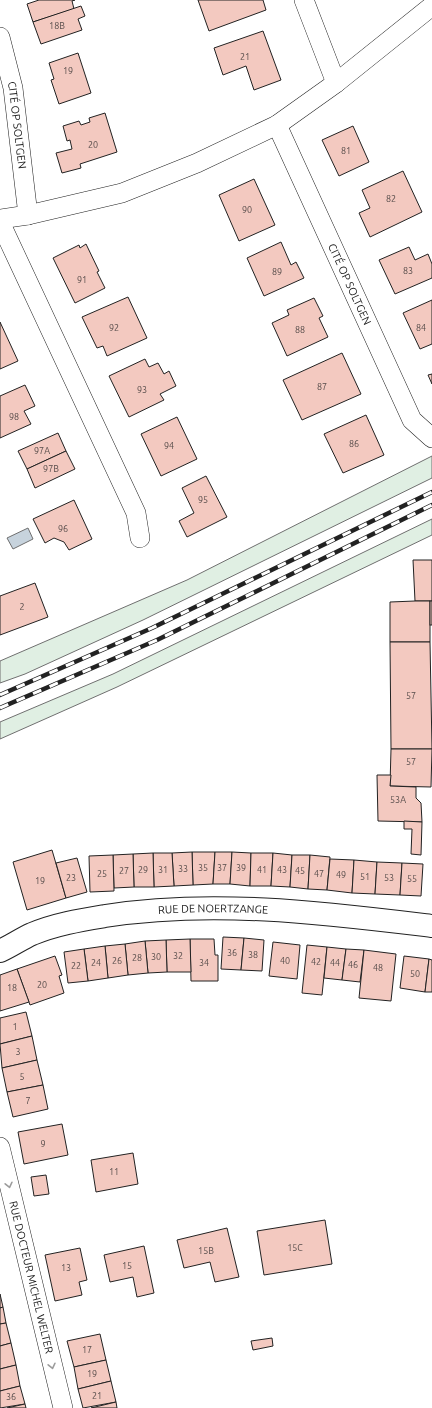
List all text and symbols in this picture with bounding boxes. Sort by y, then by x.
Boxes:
house number: 18B [49,21,65,31]
house number: 21 [240,52,250,62]
house number: 19 [63,66,73,76]
street label: CITÉ OP SOLTGEN [6,80,29,170]
house number: 20 [88,140,98,150]
house number: 81 [341,146,351,156]
house number: 82 [386,194,396,204]
house number: 90 [242,205,252,215]
street label: CITÉ OP SOLTGEN [326,242,374,327]
house number: 83 [403,266,413,276]
house number: 89 [272,267,282,277]
house number: 91 [77,275,87,285]
house number: 92 [109,323,119,333]
house number: 84 [416,323,426,333]
house number: 88 [295,325,305,335]
house number: 87 [317,382,327,392]
house number: 93 [137,385,147,395]
house number: 98 [9,412,19,422]
house number: 86 [349,439,359,449]
house number: 94 [164,441,174,451]
house number: 97A [34,446,50,456]
house number: 97B [43,464,59,474]
house number: 95 [198,495,208,505]
house number: 96 [58,524,68,534]
house number: 2 [19,602,25,612]
house number: 57 [406,691,416,701]
house number: 57 [406,757,416,767]
house number: 53A [390,795,406,805]
house number: 35 [198,863,208,873]
house number: 37 [217,863,227,873]
house number: 39 [236,863,246,873]
house number: 33 [178,864,188,874]
house number: 29 [138,865,148,875]
house number: 31 [158,865,168,875]
house number: 41 [257,865,267,875]
house number: 43 [277,865,287,875]
house number: 27 [119,866,129,876]
house number: 45 [295,866,305,876]
house number: 25 [97,869,107,879]
house number: 47 [314,869,324,879]
house number: 49 [336,870,346,880]
house number: 51 [360,872,370,882]
house number: 23 [66,873,76,883]
house number: 53 [384,873,394,883]
house number: 55 [407,874,417,884]
house number: 19 [35,876,45,886]
street label: RUE DE NOERTZANGE [158,902,268,916]
house number: 36 [227,948,237,958]
house number: 38 [248,950,258,960]
house number: 32 [173,951,183,961]
house number: 30 [151,952,161,962]
house number: 28 [132,953,142,963]
house number: 26 [112,956,122,966]
house number: 40 [280,956,290,966]
house number: 42 [311,957,321,967]
house number: 24 [91,958,101,968]
house number: 34 [199,958,209,968]
house number: 44 [330,958,340,968]
house number: 46 [348,960,358,970]
house number: 22 [71,961,81,971]
house number: 48 [373,963,383,973]
house number: 50 [410,969,420,979]
house number: 20 [37,980,47,990]
house number: 18 [7,983,17,993]
house number: 1 [12,1022,18,1032]
house number: 3 [15,1047,21,1057]
house number: 5 [19,1072,25,1082]
house number: 7 [25,1096,31,1106]
house number: 9 [40,1139,46,1149]
house number: 11 [109,1167,119,1177]
one-way arrow [4,1181,13,1188]
street label: RUE DOCTEUR MICHEL WELTER [7,1200,56,1355]
house number: 15C [287,1243,303,1253]
house number: 15B [198,1246,214,1256]
house number: 15 [122,1261,132,1271]
house number: 13 [61,1263,71,1273]
house number: 17 [82,1345,92,1355]
one-way arrow [48,1362,56,1369]
house number: 19 [87,1369,97,1379]
house number: 21 [92,1391,102,1401]
house number: 36 [6,1392,16,1402]

